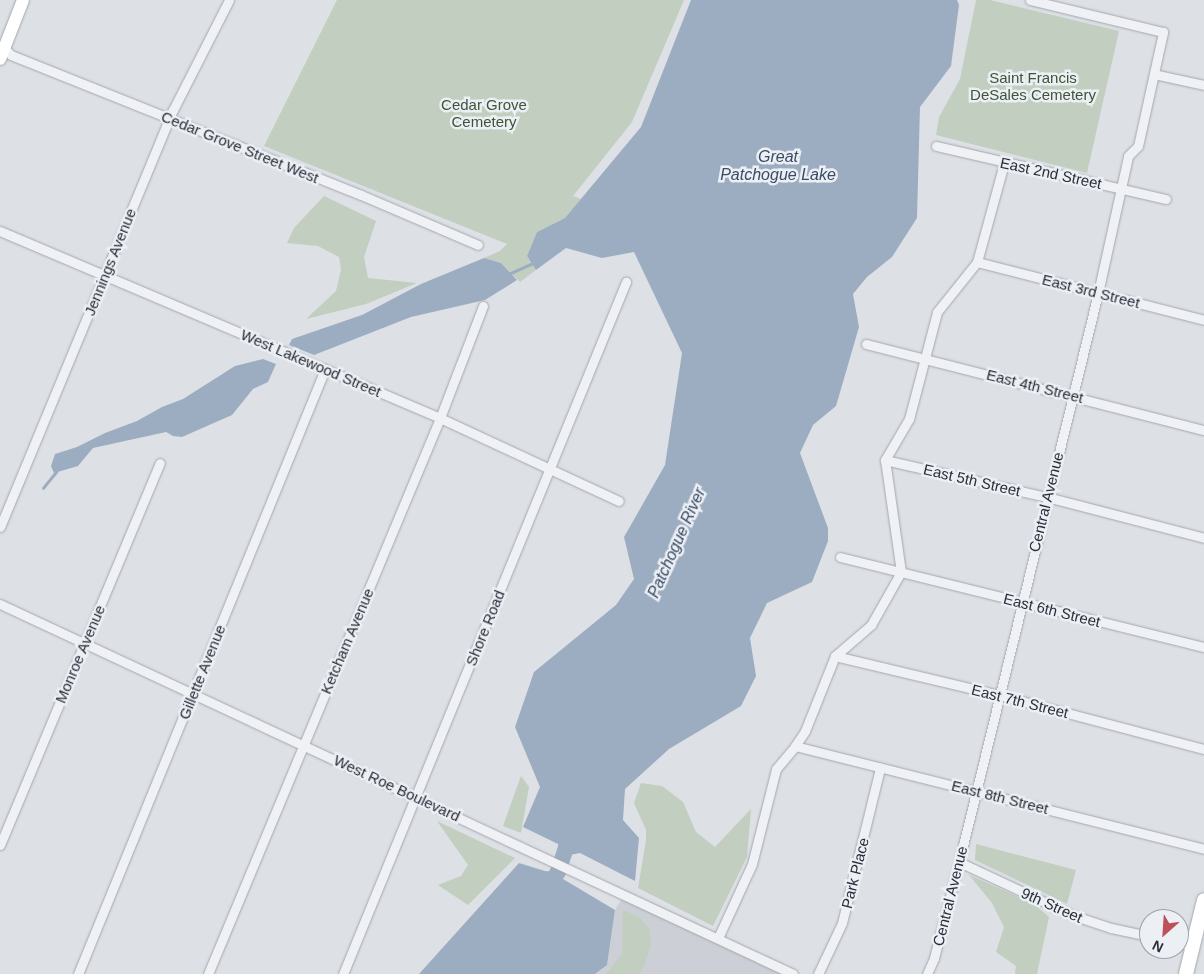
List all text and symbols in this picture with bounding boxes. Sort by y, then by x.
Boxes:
park label: Saint Francis DeSales Cemetery [970,68,1096,103]
park label: Cedar Grove Cemetery [441,95,527,130]
street label: Cedar Grove Street West [159,107,321,187]
water label: Great Patchogue Lake [720,147,836,185]
street label: East 2nd Street [999,153,1103,193]
street label: Jennings Avenue [80,205,140,319]
street label: East 3rd Street [1040,270,1142,312]
street label: West Lakewood Street [238,325,384,401]
street label: East 4th Street [985,365,1085,407]
street label: Central Avenue [1025,450,1067,554]
street label: East 5th Street [922,460,1022,500]
water label: Patchogue River [644,485,710,601]
street label: Ketcham Avenue [316,585,378,697]
street label: Shore Road [462,588,508,668]
street label: East 6th Street [1002,589,1102,631]
street label: Monroe Avenue [51,602,109,706]
street label: Gillette Avenue [175,622,229,722]
street label: East 7th Street [970,680,1070,722]
street label: West Roe Boulevard [331,751,463,825]
street label: East 8th Street [950,776,1050,818]
street label: Park Place [837,836,873,910]
street label: Central Avenue [929,844,971,948]
street label: 9th Street [1019,884,1085,926]
north arrow [1139,909,1189,959]
text: N [1150,937,1166,956]

